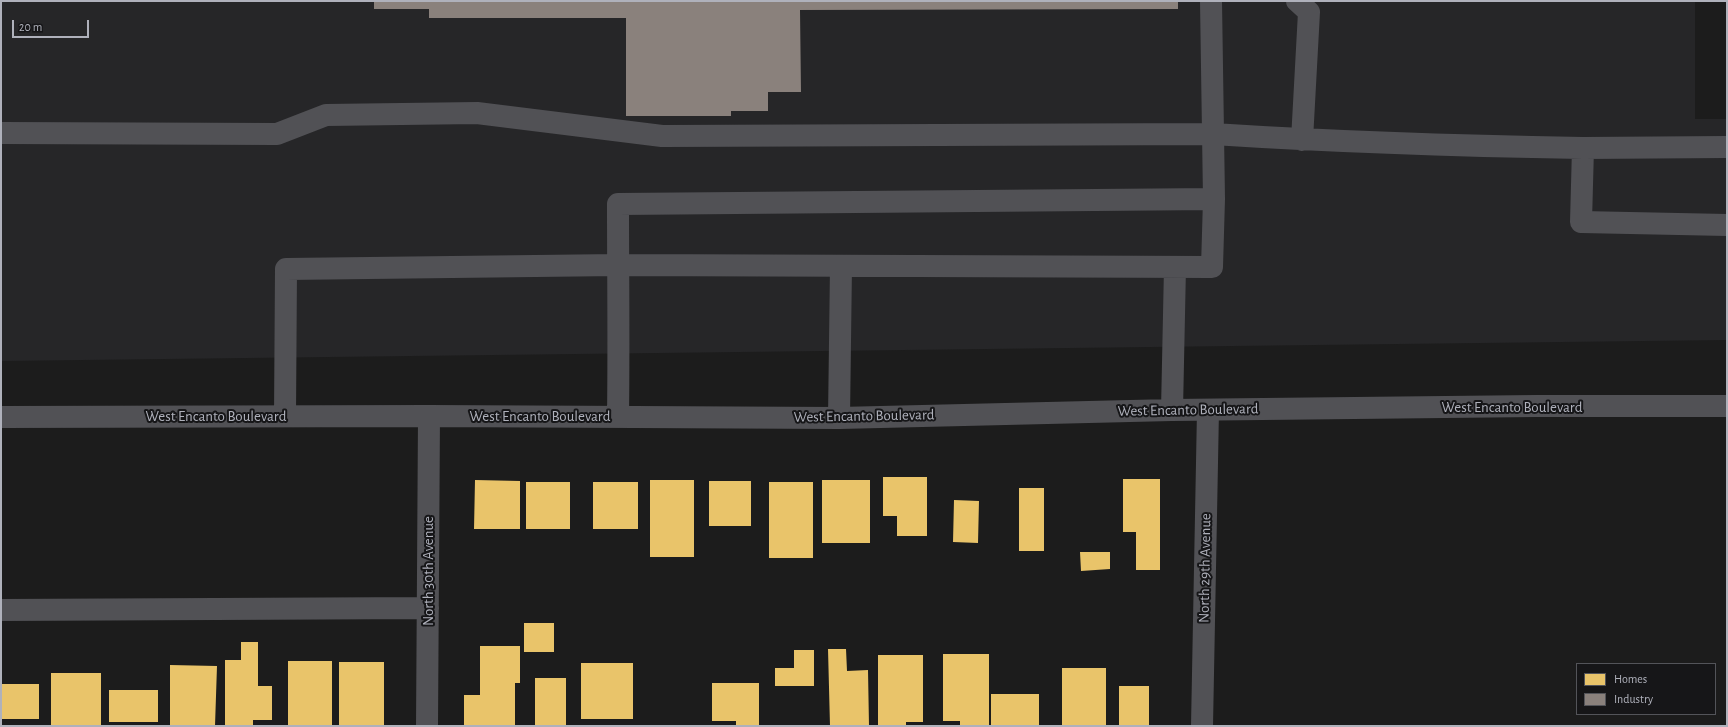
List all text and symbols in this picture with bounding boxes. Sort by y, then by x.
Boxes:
scale bar [14,12,91,38]
text: 20 m [19,21,42,33]
street label: West Encanto Boulevard [1442,398,1582,416]
street label: West Encanto Boulevard [1117,400,1259,420]
street label: West Encanto Boulevard [793,406,935,426]
street label: West Encanto Boulevard [146,407,286,425]
street label: West Encanto Boulevard [470,407,610,425]
street label: North 29th Avenue [1195,513,1215,623]
street label: North 30th Avenue [419,516,437,626]
legend [1576,663,1716,715]
text: Homes [1614,673,1647,685]
text: Industry [1614,693,1653,705]

